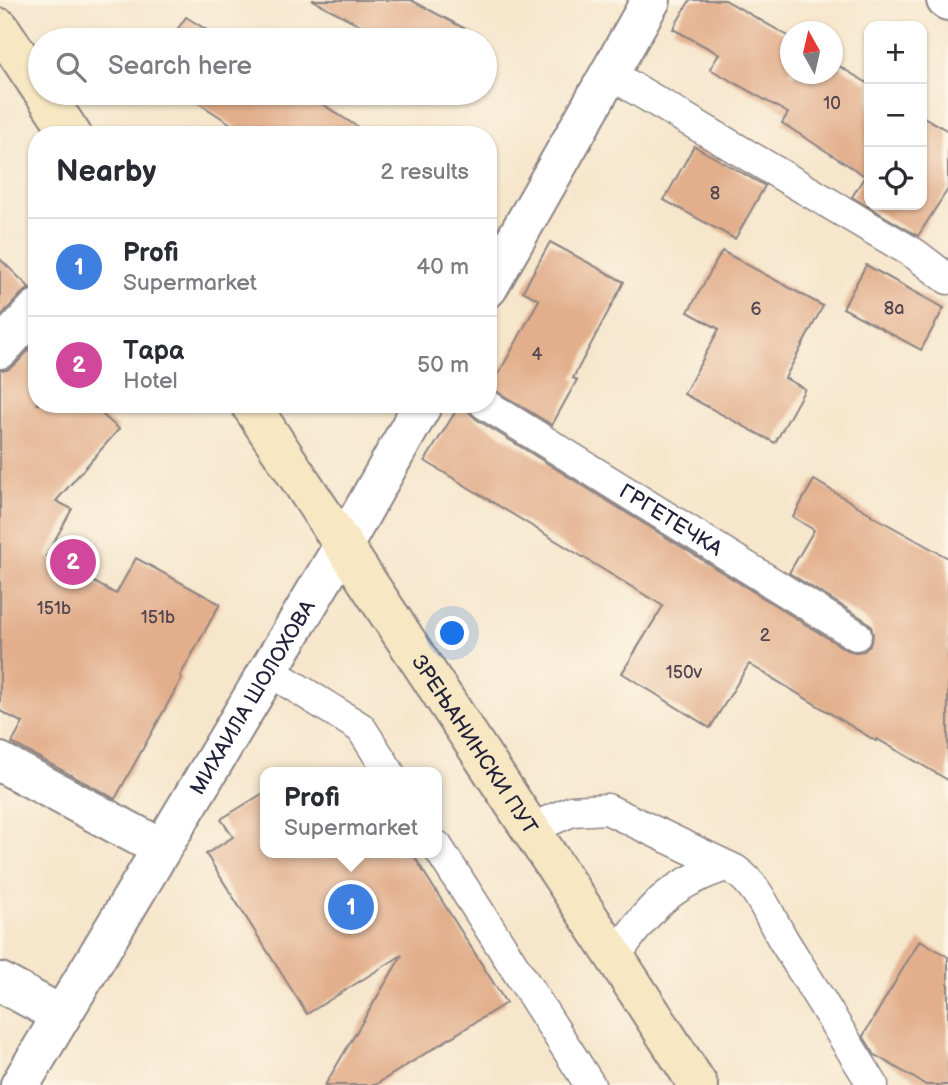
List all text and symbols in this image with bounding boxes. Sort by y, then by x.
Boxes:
north arrow [780,21,843,84]
map controls [864,21,927,210]
button: + [864,21,927,84]
search box [28,28,497,105]
icon: search [52,48,90,86]
text: Search here [108,51,252,82]
button: − [864,84,927,147]
house number: 10 [823,93,841,114]
button: locate [864,147,927,210]
text: Nearby [56,154,156,190]
text: 2 results [380,158,469,186]
house number: 8 [710,183,720,204]
text: Profi [123,238,179,269]
text: 1 [74,253,84,281]
text: 40 m [416,253,469,281]
text: Supermarket [123,269,257,297]
house number: 8a [884,298,904,319]
house number: 6 [751,299,762,320]
text: Тара [123,336,184,367]
house number: 4 [532,344,543,365]
text: 2 [72,351,86,379]
text: 50 m [417,351,469,379]
text: Hotel [123,367,178,395]
street label: ГРГЕТЕЧКА [615,479,727,562]
pin: 2 [50,536,96,588]
street label: МИХАИЛА ШОЛОХОВА [185,596,321,799]
house number: 151b [37,598,71,619]
house number: 151b [141,607,175,628]
your location [435,616,469,650]
house number: 2 [760,625,771,646]
street label: ЗРЕЊАНИНСКИ ПУТ [406,651,543,840]
house number: 150v [666,662,703,683]
popup [260,767,442,858]
text: Profi [284,783,340,814]
text: Supermarket [284,814,418,842]
pin: 1 [328,881,374,933]

